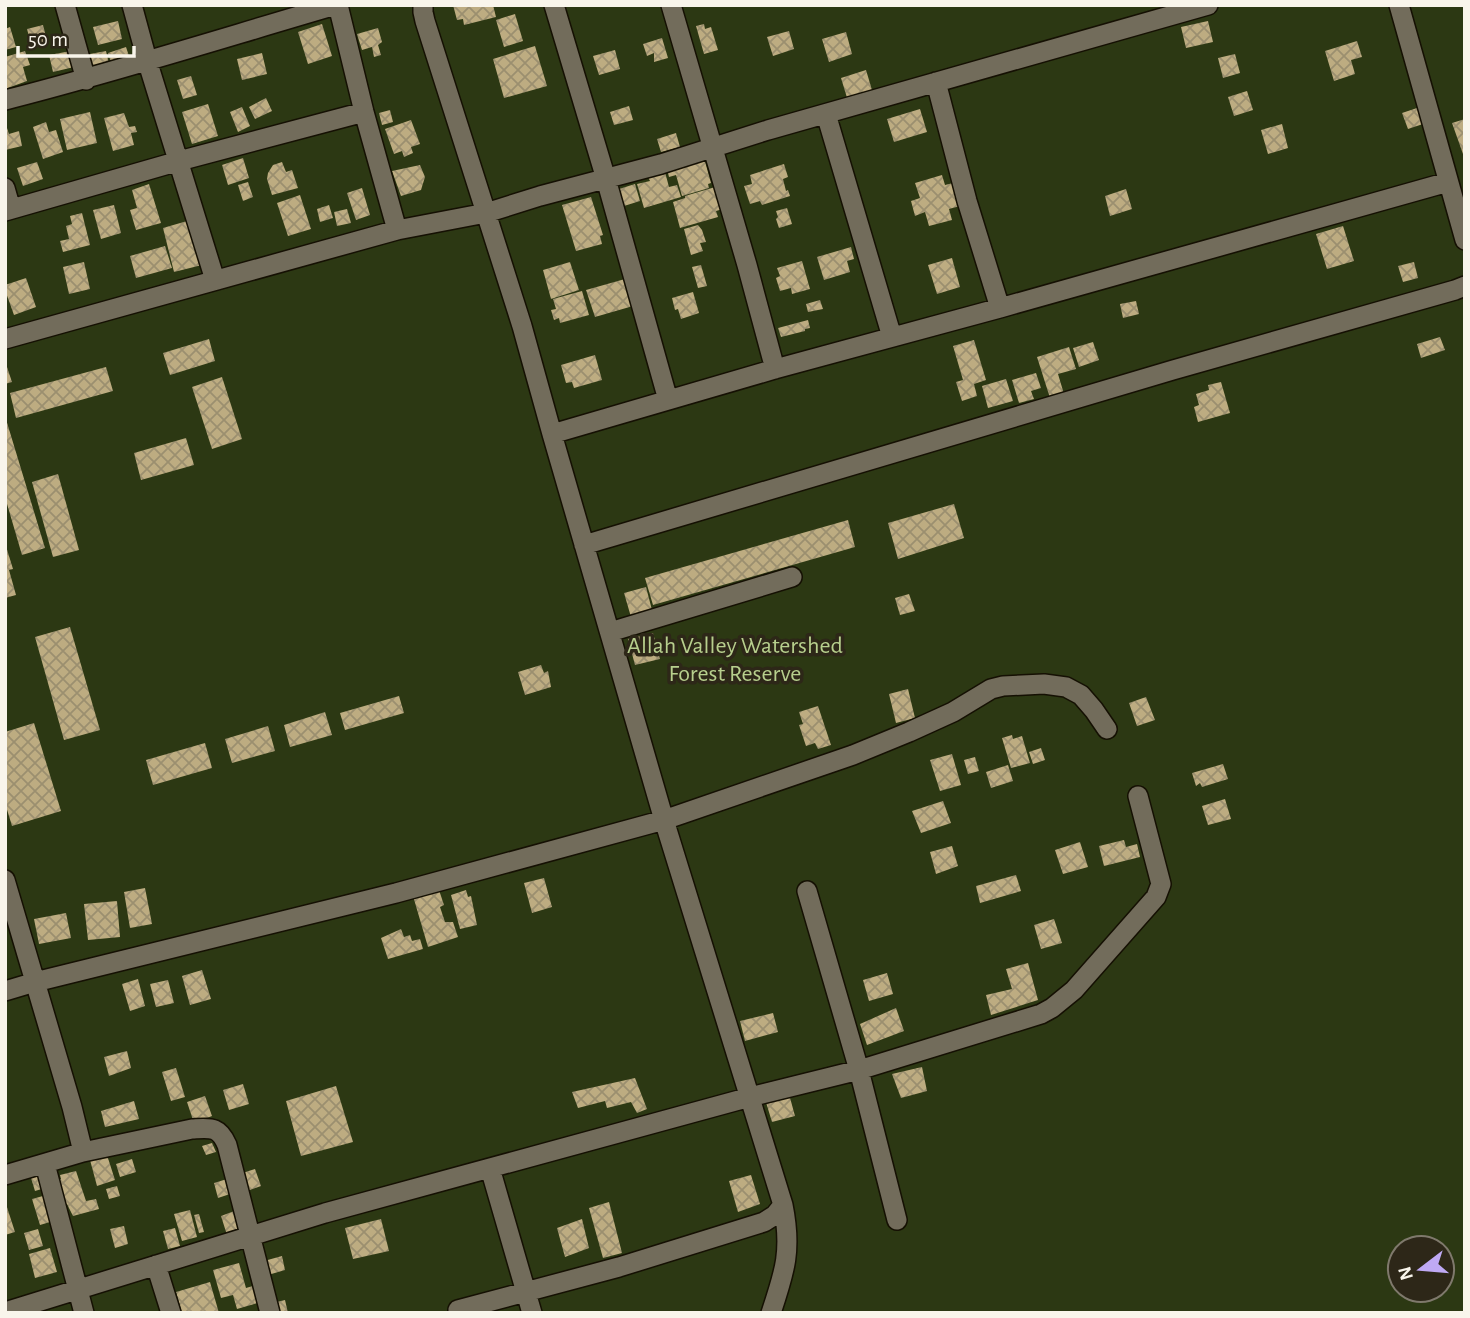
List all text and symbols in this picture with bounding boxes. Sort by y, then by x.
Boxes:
scale bar [18,14,133,58]
text: 50 m [28,29,68,50]
park label: Allah Valley Watershed Forest Reserve [627,634,843,686]
north arrow [1386,1234,1456,1304]
text: N [1395,1264,1417,1282]

